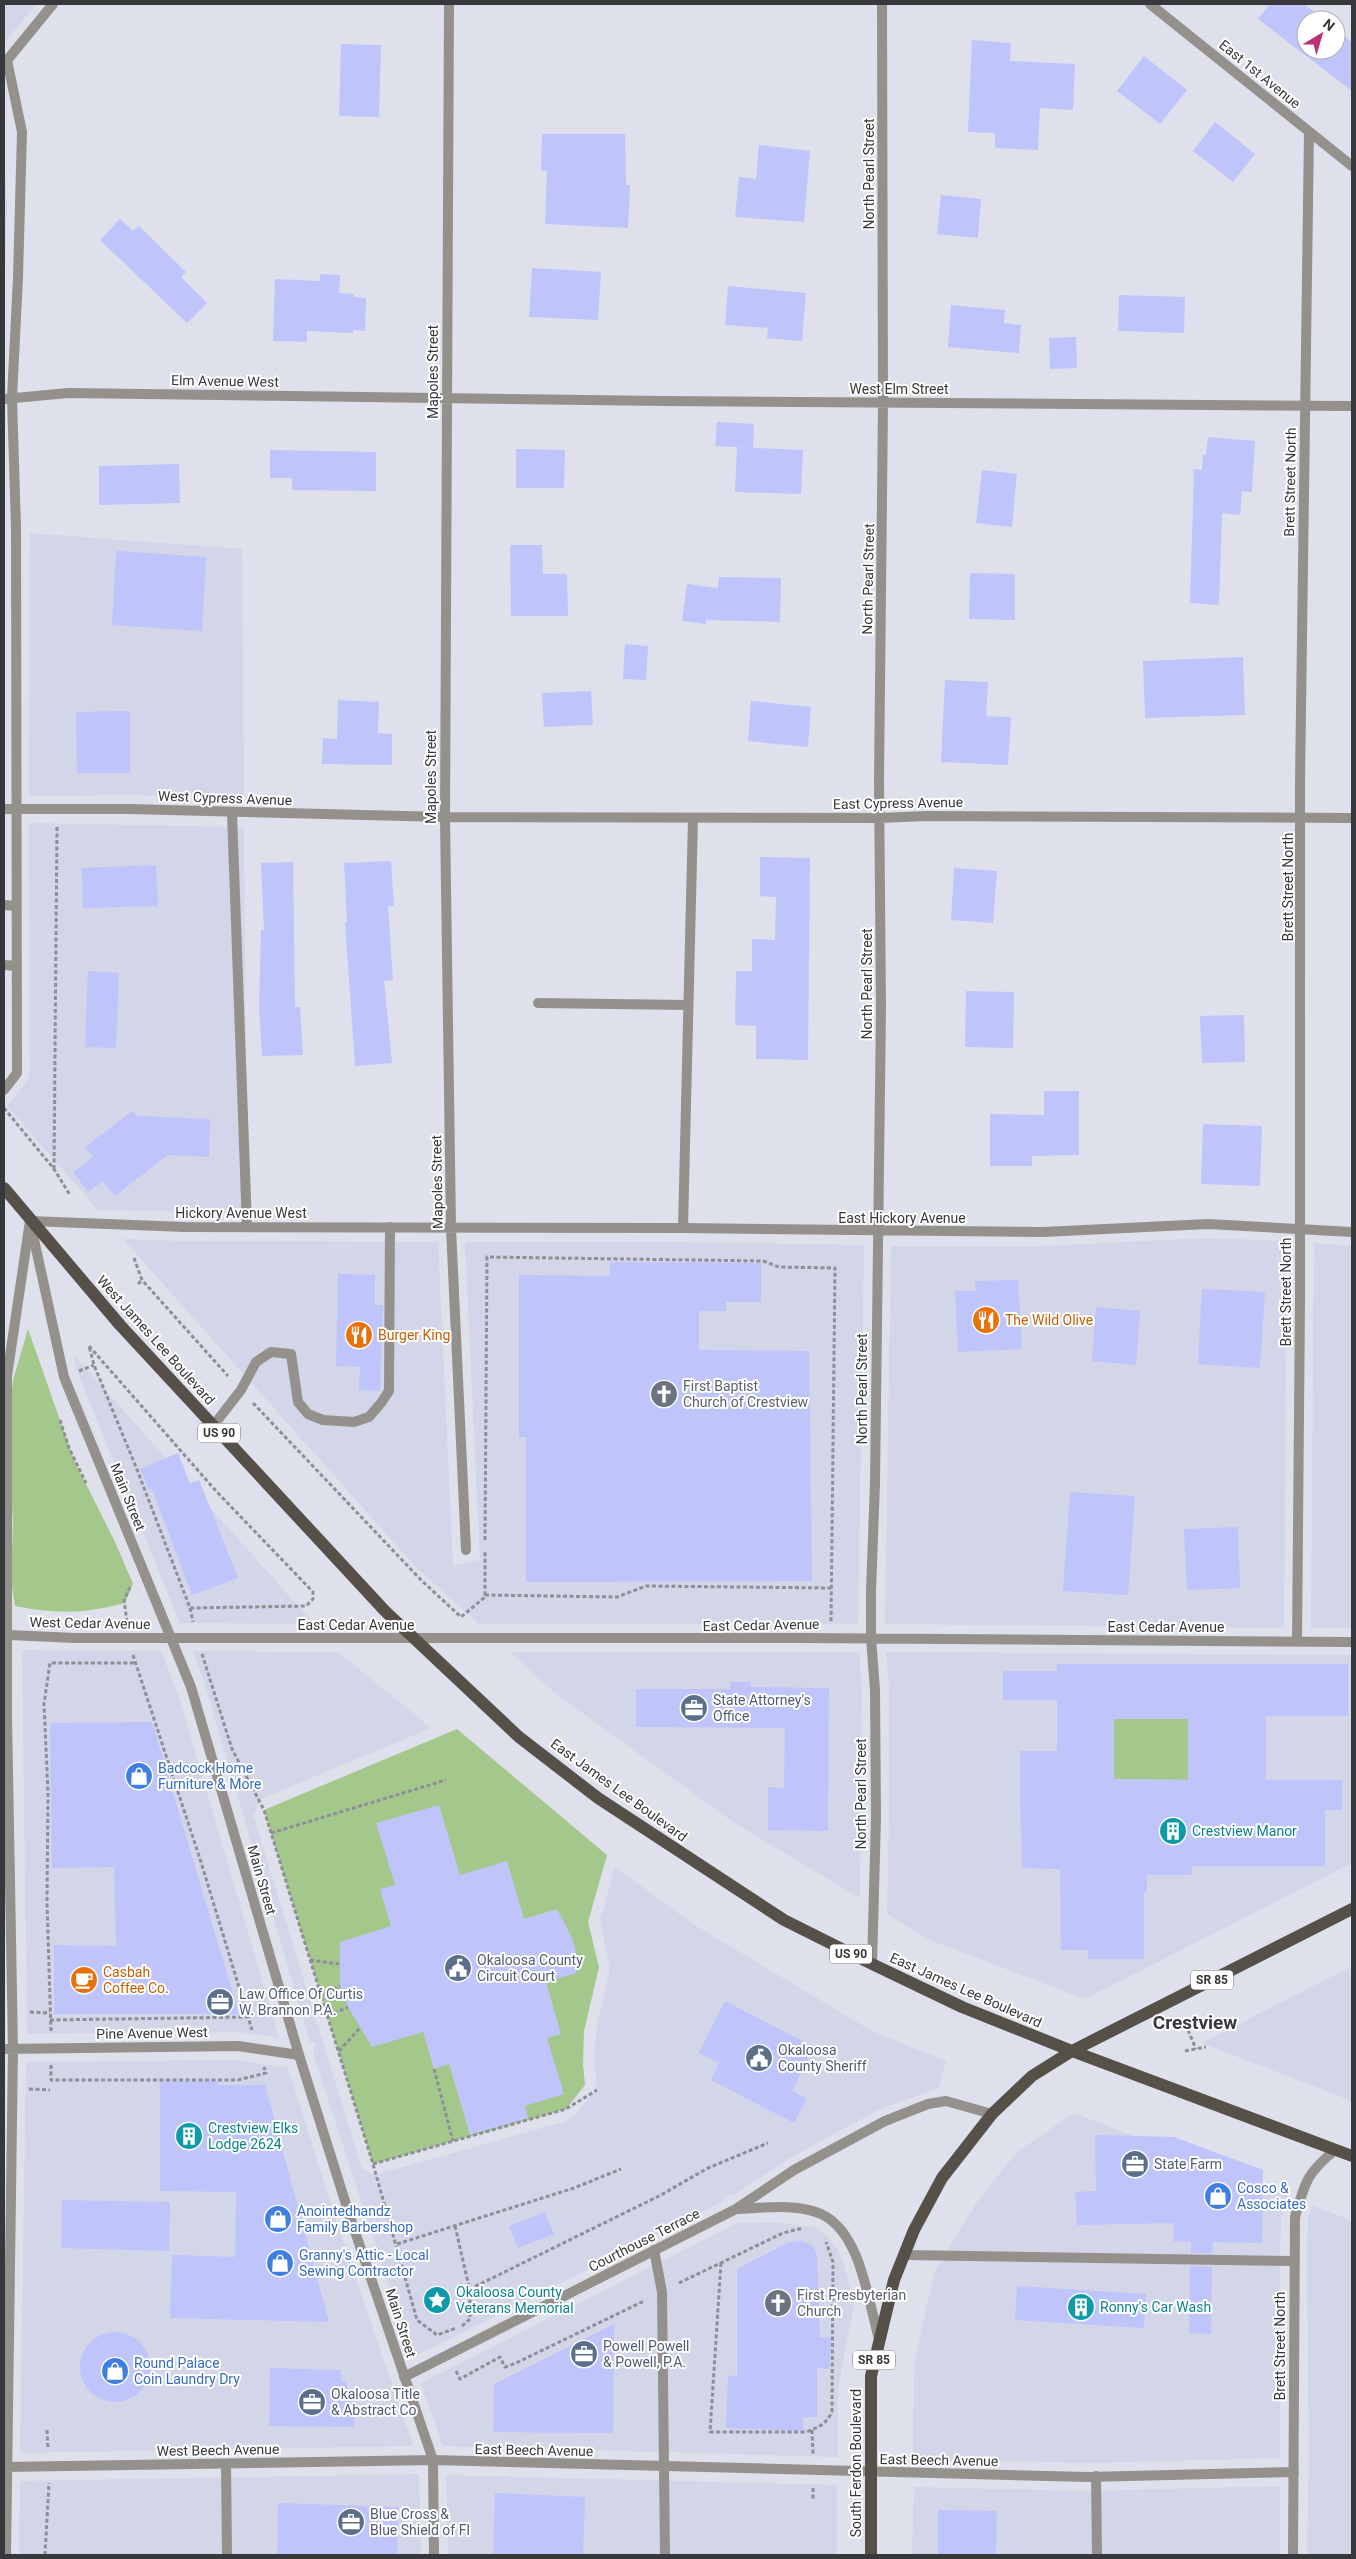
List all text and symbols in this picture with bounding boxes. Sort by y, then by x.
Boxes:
north arrow [1296,10,1346,60]
text: N [1320,15,1338,34]
street label: East 1st Avenue [1216,36,1304,112]
street label: North Pearl Street [861,118,877,230]
street label: Mapoles Street [425,325,441,419]
street label: Elm Avenue West [171,372,279,390]
street label: West Elm Street [850,381,949,397]
street label: Brett Street North [1281,427,1299,537]
street label: North Pearl Street [859,523,877,635]
street label: Mapoles Street [423,730,439,824]
street label: West Cypress Avenue [158,788,292,808]
street label: East Cypress Avenue [833,794,963,812]
street label: Brett Street North [1280,832,1296,942]
street label: North Pearl Street [859,928,875,1040]
street label: Mapoles Street [428,1134,446,1229]
street label: Hickory Avenue West [175,1205,307,1221]
street label: East Hickory Avenue [838,1210,966,1226]
street label: Brett Street North [1278,1237,1294,1347]
street label: West James Lee Boulevard [94,1272,218,1408]
restaurant icon: The Wild Olive [971,1305,1001,1335]
place label: The Wild Olive [1005,1312,1093,1328]
restaurant icon: Burger King [344,1320,374,1350]
place label: Burger King [378,1327,450,1343]
street label: North Pearl Street [854,1333,870,1445]
place label: First Baptist Church of Crestview [683,1378,809,1410]
church icon: First Baptist Church of Crestview [649,1379,679,1409]
road number: US 90 [198,1424,240,1442]
street label: Main Street [107,1461,149,1533]
street label: West Cedar Avenue [29,1614,151,1632]
street label: East Cedar Avenue [702,1616,820,1634]
street label: East Cedar Avenue [298,1617,414,1633]
street label: East Cedar Avenue [1108,1619,1224,1635]
place label: State Attorney's Office [713,1692,811,1724]
office icon: State Attorney's Office [679,1693,709,1723]
street label: East James Lee Boulevard [548,1735,690,1845]
street label: North Pearl Street [853,1738,869,1850]
place label: Badcock Home Furniture & More [158,1760,261,1792]
shop icon: Badcock Home Furniture & More [124,1761,154,1791]
building icon: Crestview Manor [1158,1816,1188,1846]
place label: Crestview Manor [1192,1823,1297,1839]
street label: Main Street [244,1843,280,1917]
road number: US 90 [830,1945,872,1964]
street label: East James Lee Boulevard [888,1949,1044,2031]
place label: Okaloosa County Circuit Court [477,1952,583,1984]
public building icon: Okaloosa County Circuit Court [443,1953,473,1983]
place label: Casbah Coffee Co. [103,1964,169,1996]
cafe icon: Casbah Coffee Co. [69,1965,99,1995]
road number: SR 85 [1191,1970,1233,1990]
place label: Law Office Of Curtis W. Brannon P.A. [239,1986,363,2018]
office icon: Law Office Of Curtis W. Brannon P.A. [205,1987,235,2017]
district label: Crestview [1153,2011,1237,2034]
street label: Pine Avenue West [96,2024,208,2042]
place label: Okaloosa County Sheriff [778,2042,867,2074]
public building icon: Okaloosa County Sheriff [744,2043,774,2073]
place label: Crestview Elks Lodge 2624 [208,2120,298,2152]
building icon: Crestview Elks Lodge 2624 [174,2121,204,2151]
office icon: State Farm [1120,2149,1150,2179]
place label: State Farm [1154,2156,1222,2172]
place label: Cosco & Associates [1237,2180,1306,2212]
shop icon: Cosco & Associates [1203,2181,1233,2211]
place label: Anointedhandz Family Barbershop [297,2203,413,2235]
shop icon: Anointedhandz Family Barbershop [263,2204,293,2234]
street label: Courthouse Terrace [586,2205,702,2275]
place label: Granny's Attic - Local Sewing Contractor [299,2247,429,2279]
shop icon: Granny's Attic - Local Sewing Contractor [265,2248,295,2278]
place label: Okaloosa County Veterans Memorial [456,2284,574,2316]
place icon: Okaloosa County Veterans Memorial [422,2285,452,2315]
street label: Main Street [382,2287,420,2360]
place label: First Presbyterian Church [797,2287,906,2319]
church icon: First Presbyterian Church [763,2288,793,2318]
street label: Brett Street North [1272,2291,1288,2401]
building icon: Ronny's Car Wash [1066,2292,1096,2322]
place label: Ronny's Car Wash [1100,2299,1211,2315]
place label: Powell Powell & Powell, P.A. [603,2338,689,2370]
office icon: Powell Powell & Powell, P.A. [569,2339,599,2369]
road number: SR 85 [853,2350,895,2370]
place label: Round Palace Coin Laundry Dry [134,2355,240,2387]
shop icon: Round Palace Coin Laundry Dry [100,2356,130,2386]
place label: Okaloosa Title & Abstract Co [331,2386,420,2418]
office icon: Okaloosa Title & Abstract Co [297,2387,327,2417]
street label: South Ferdon Boulevard [848,2389,864,2537]
street label: West Beech Avenue [156,2441,280,2459]
street label: East Beech Avenue [475,2441,593,2459]
street label: East Beech Avenue [880,2451,998,2469]
place label: Blue Cross & Blue Shield of Fl [370,2506,470,2538]
office icon: Blue Cross & Blue Shield of Fl [336,2507,366,2537]

